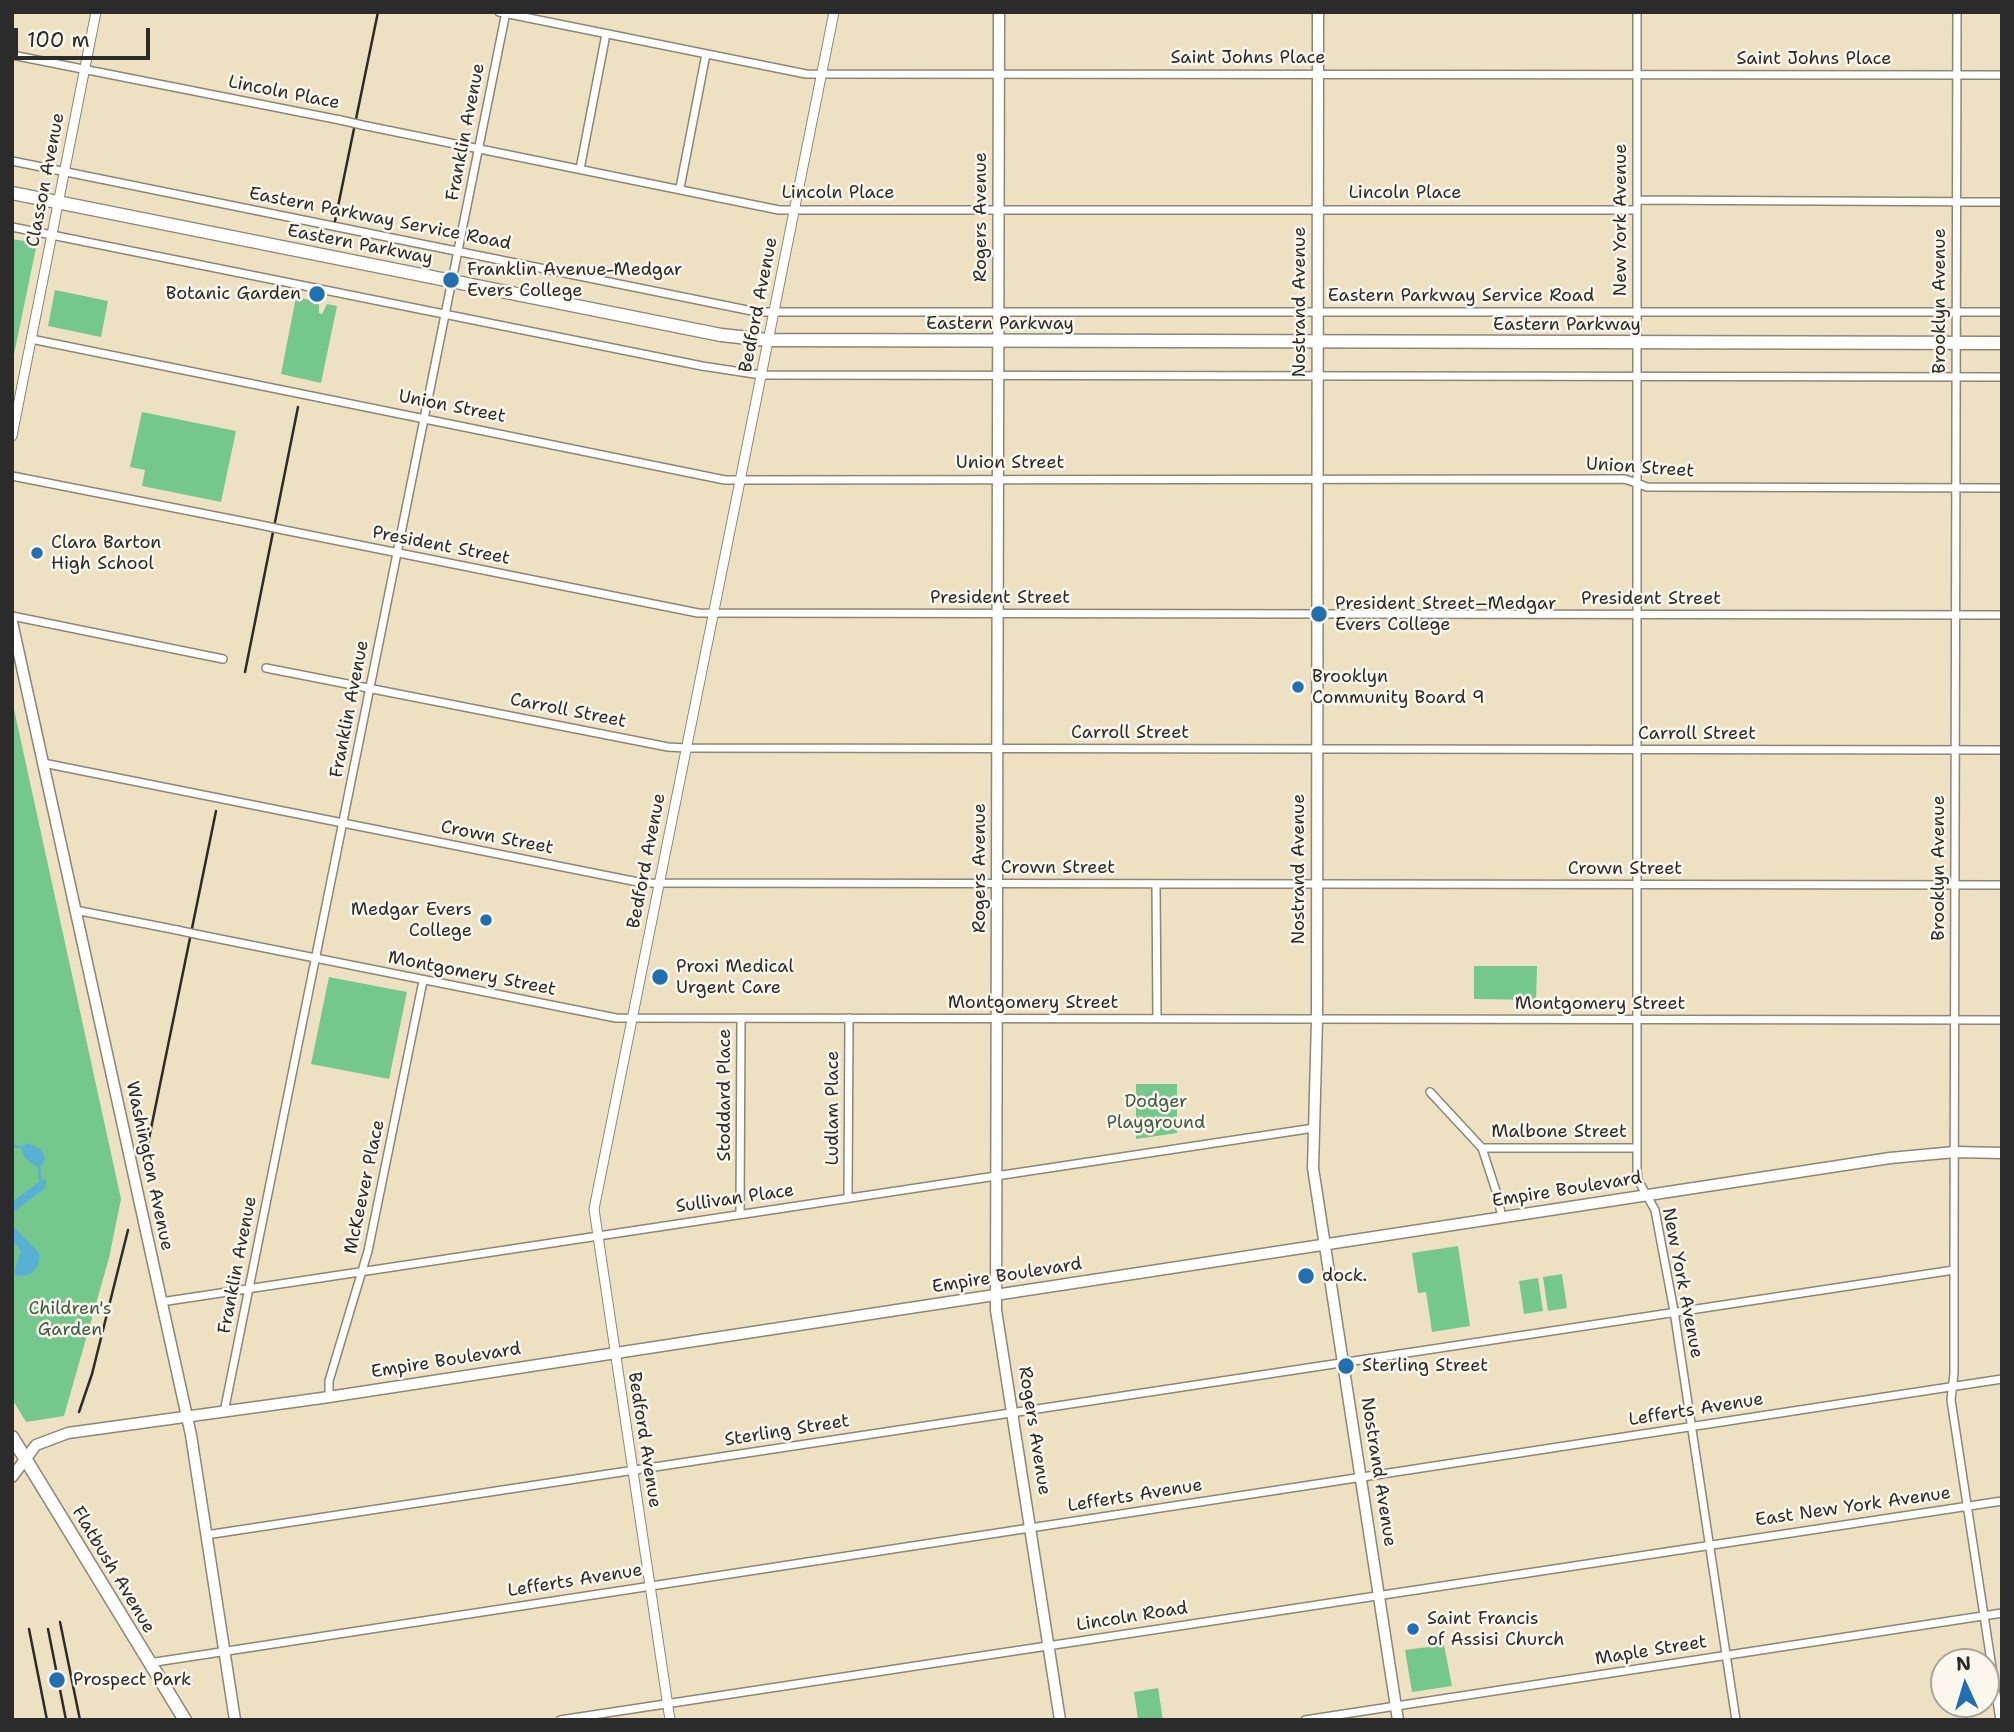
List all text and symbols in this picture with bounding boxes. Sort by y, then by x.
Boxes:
scale bar [18,14,154,58]
text: 100 m [27,26,90,54]
street label: Saint Johns Place [1171,47,1325,69]
street label: Saint Johns Place [1737,48,1891,70]
street label: Franklin Avenue [442,61,490,203]
street label: Lincoln Place [226,72,342,114]
street label: Classon Avenue [22,111,70,249]
street label: New York Avenue [1610,144,1632,296]
street label: Rogers Avenue [970,152,992,282]
street label: Lincoln Place [781,182,895,204]
street label: Lincoln Place [1348,182,1462,204]
street label: Eastern Parkway Service Road [247,183,513,255]
street label: Eastern Parkway [285,220,435,270]
street label: Nostrand Avenue [1289,227,1311,377]
street label: Brooklyn Avenue [1929,228,1951,374]
street label: Bedford Avenue [735,236,783,374]
place label: Franklin Avenue-Medgar Evers College [467,259,682,302]
marker: Franklin Avenue-Medgar Evers College [441,270,461,290]
place label: Botanic Garden [166,283,301,305]
marker: Botanic Garden [307,284,327,304]
street label: Eastern Parkway Service Road [1328,285,1594,307]
street label: Eastern Parkway [926,313,1074,335]
street label: Eastern Parkway [1493,314,1641,336]
street label: Union Street [397,386,507,428]
street label: Union Street [956,452,1064,474]
street label: Union Street [1585,453,1695,483]
street label: President Street [370,522,512,570]
place label: Clara Barton High School [51,532,161,574]
marker: Clara Barton High School [29,545,45,561]
street label: President Street [930,587,1070,609]
street label: President Street [1581,588,1721,610]
place label: President Street–Medgar Evers College [1335,593,1556,636]
marker: President Street–Medgar Evers College [1309,604,1329,624]
street label: Franklin Avenue [326,638,374,780]
place label: Brooklyn Community Board 9 [1312,666,1485,708]
marker: Brooklyn Community Board 9 [1290,679,1306,695]
street label: Carroll Street [508,689,628,733]
street label: Carroll Street [1071,722,1189,744]
street label: Carroll Street [1638,723,1756,745]
street label: Bedford Avenue [623,792,671,930]
street label: Nostrand Avenue [1288,794,1310,944]
street label: Brooklyn Avenue [1928,795,1950,941]
street label: Rogers Avenue [969,803,991,933]
street label: Crown Street [439,816,555,860]
street label: Crown Street [1001,857,1115,879]
street label: Crown Street [1568,858,1682,880]
place label: Medgar Evers College [351,899,472,942]
marker: Medgar Evers College [478,912,494,928]
street label: Montgomery Street [386,947,558,1001]
place label: Proxi Medical Urgent Care [676,956,794,998]
marker: Proxi Medical Urgent Care [650,967,670,987]
street label: Montgomery Street [948,992,1118,1014]
street label: Montgomery Street [1515,993,1685,1015]
street label: Stoddard Place [714,1029,736,1161]
street label: Ludlam Place [822,1051,844,1165]
street label: Washington Avenue [120,1079,178,1253]
park label: Dodger Playground [1107,1091,1205,1134]
street label: McKeever Place [340,1118,390,1256]
street label: Malbone Street [1491,1121,1627,1143]
street label: Empire Boulevard [1491,1167,1643,1213]
street label: Sullivan Place [674,1180,796,1218]
street label: Franklin Avenue [214,1194,262,1336]
street label: New York Avenue [1657,1206,1707,1360]
street label: Empire Boulevard [931,1253,1083,1299]
place label: dock. [1322,1265,1367,1287]
marker: dock. [1296,1266,1316,1286]
park label: Children's Garden [28,1298,112,1340]
street label: Empire Boulevard [370,1338,522,1384]
place label: Sterling Street [1362,1355,1488,1377]
marker: Sterling Street [1336,1356,1356,1376]
street label: Rogers Avenue [1013,1365,1055,1497]
street label: Bedford Avenue [623,1371,665,1509]
street label: Lefferts Avenue [1627,1389,1765,1431]
street label: Nostrand Avenue [1356,1396,1400,1548]
street label: Sterling Street [723,1410,851,1452]
street label: Lefferts Avenue [1066,1475,1204,1517]
street label: East New York Avenue [1754,1483,1952,1531]
street label: Flatbush Avenue [67,1503,159,1637]
street label: Lefferts Avenue [506,1560,644,1602]
street label: Lincoln Road [1075,1598,1189,1636]
place label: Saint Francis of Assisi Church [1427,1608,1565,1650]
marker: Saint Francis of Assisi Church [1405,1621,1421,1637]
street label: Maple Street [1594,1631,1708,1671]
north arrow [1930,1648,2000,1718]
text: N [1955,1651,1972,1677]
place label: Prospect Park [73,1669,191,1691]
marker: Prospect Park [47,1670,67,1690]

